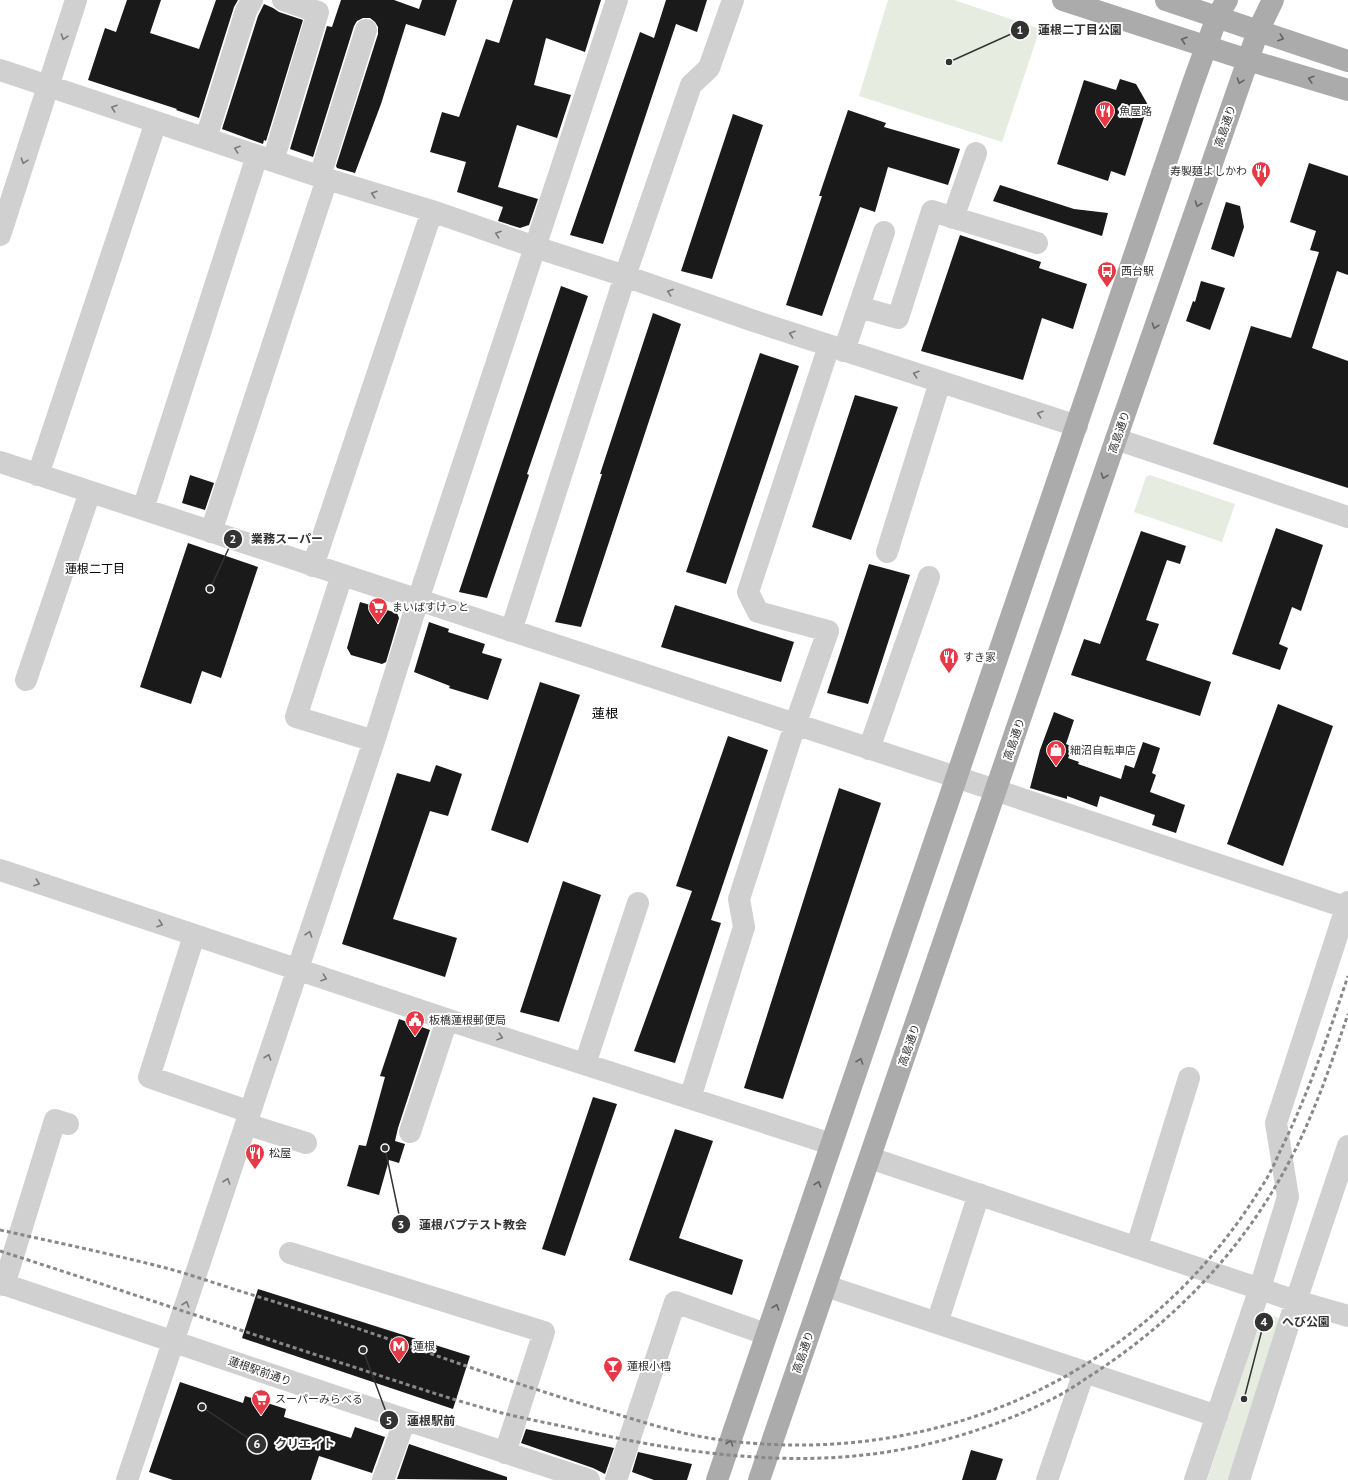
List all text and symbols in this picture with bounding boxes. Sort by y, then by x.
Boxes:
callout: 蓮根二丁目公園 [1010,18,1130,42]
text: 1 [1017,22,1023,37]
text: 蓮根二丁目公園 [1038,22,1122,37]
one-way arrow [61,33,69,40]
one-way arrow [1277,34,1284,42]
one-way arrow [1181,36,1188,44]
one-way arrow [1307,75,1314,84]
one-way arrow [1237,77,1245,84]
restaurant icon: 魚屋路 [1094,100,1116,128]
street label: 高島通り [1211,103,1239,149]
one-way arrow [111,104,118,113]
place label: 魚屋路 [1119,104,1152,118]
one-way arrow [234,145,241,153]
one-way arrow [20,157,29,164]
restaurant icon: 寿製麺よしかわ [1250,160,1272,188]
place label: 寿製麺よしかわ [1170,164,1247,178]
one-way arrow [371,190,378,198]
one-way arrow [1194,200,1203,207]
one-way arrow [494,230,501,239]
bus stop icon: 西台駅 [1096,260,1118,288]
place label: 西台駅 [1121,264,1154,278]
one-way arrow [666,288,673,296]
one-way arrow [1152,323,1160,330]
one-way arrow [789,330,796,339]
one-way arrow [913,370,920,379]
street label: 高島通り [1105,409,1133,455]
one-way arrow [1037,410,1044,419]
one-way arrow [1100,472,1108,479]
callout: 業務スーパー [223,527,331,551]
text: 2 [230,531,236,546]
text: 業務スーパー [251,531,323,546]
district label: 蓮根二丁目 [65,561,125,576]
supermarket icon: まいばすけっと [367,596,389,624]
place label: まいばすけっと [392,600,469,614]
restaurant icon: すき家 [938,646,960,674]
place label: すき家 [963,650,996,664]
district label: 蓮根 [592,705,618,722]
street label: 高島通り [1000,716,1028,762]
shop icon: 細沼自転車店 [1045,739,1067,767]
place label: 細沼自転車店 [1070,743,1136,757]
one-way arrow [33,878,40,887]
one-way arrow [157,919,164,928]
one-way arrow [304,931,313,938]
one-way arrow [320,973,327,982]
public building icon: 板橋蓮根郵便局 [404,1009,426,1037]
place label: 板橋蓮根郵便局 [429,1013,506,1027]
street label: 高島通り [895,1022,923,1068]
one-way arrow [496,1032,503,1041]
one-way arrow [263,1054,272,1061]
one-way arrow [855,1057,864,1064]
restaurant icon: 松屋 [244,1142,266,1170]
place label: 松屋 [269,1146,291,1160]
one-way arrow [222,1177,231,1184]
one-way arrow [813,1180,822,1187]
callout: 蓮根バプテスト教会 [391,1212,535,1236]
text: 3 [398,1217,404,1232]
text: 蓮根バプテスト教会 [419,1217,527,1232]
one-way arrow [181,1300,189,1307]
one-way arrow [771,1303,780,1310]
callout: へび公園 [1254,1310,1338,1334]
text: 4 [1261,1314,1268,1329]
text: へび公園 [1282,1314,1330,1329]
street label: 高島通り [789,1329,817,1375]
metro station icon: 蓮根 [388,1335,410,1363]
place label: 蓮根 [413,1339,435,1353]
street label: 蓮根駅前通り [227,1354,293,1388]
bar icon: 蓮根小樰 [602,1355,624,1383]
place label: 蓮根小樰 [627,1359,671,1373]
supermarket icon: スーパーみらべる [250,1388,272,1416]
place label: スーパーみらべる [275,1392,363,1406]
callout: 蓮根駅前 [379,1408,463,1432]
text: 5 [386,1413,392,1428]
text: 蓮根駅前 [407,1413,455,1428]
callout: クリエイト [247,1432,343,1456]
text: 6 [254,1436,261,1451]
text: クリエイト [275,1436,335,1451]
one-way arrow [725,1440,733,1447]

